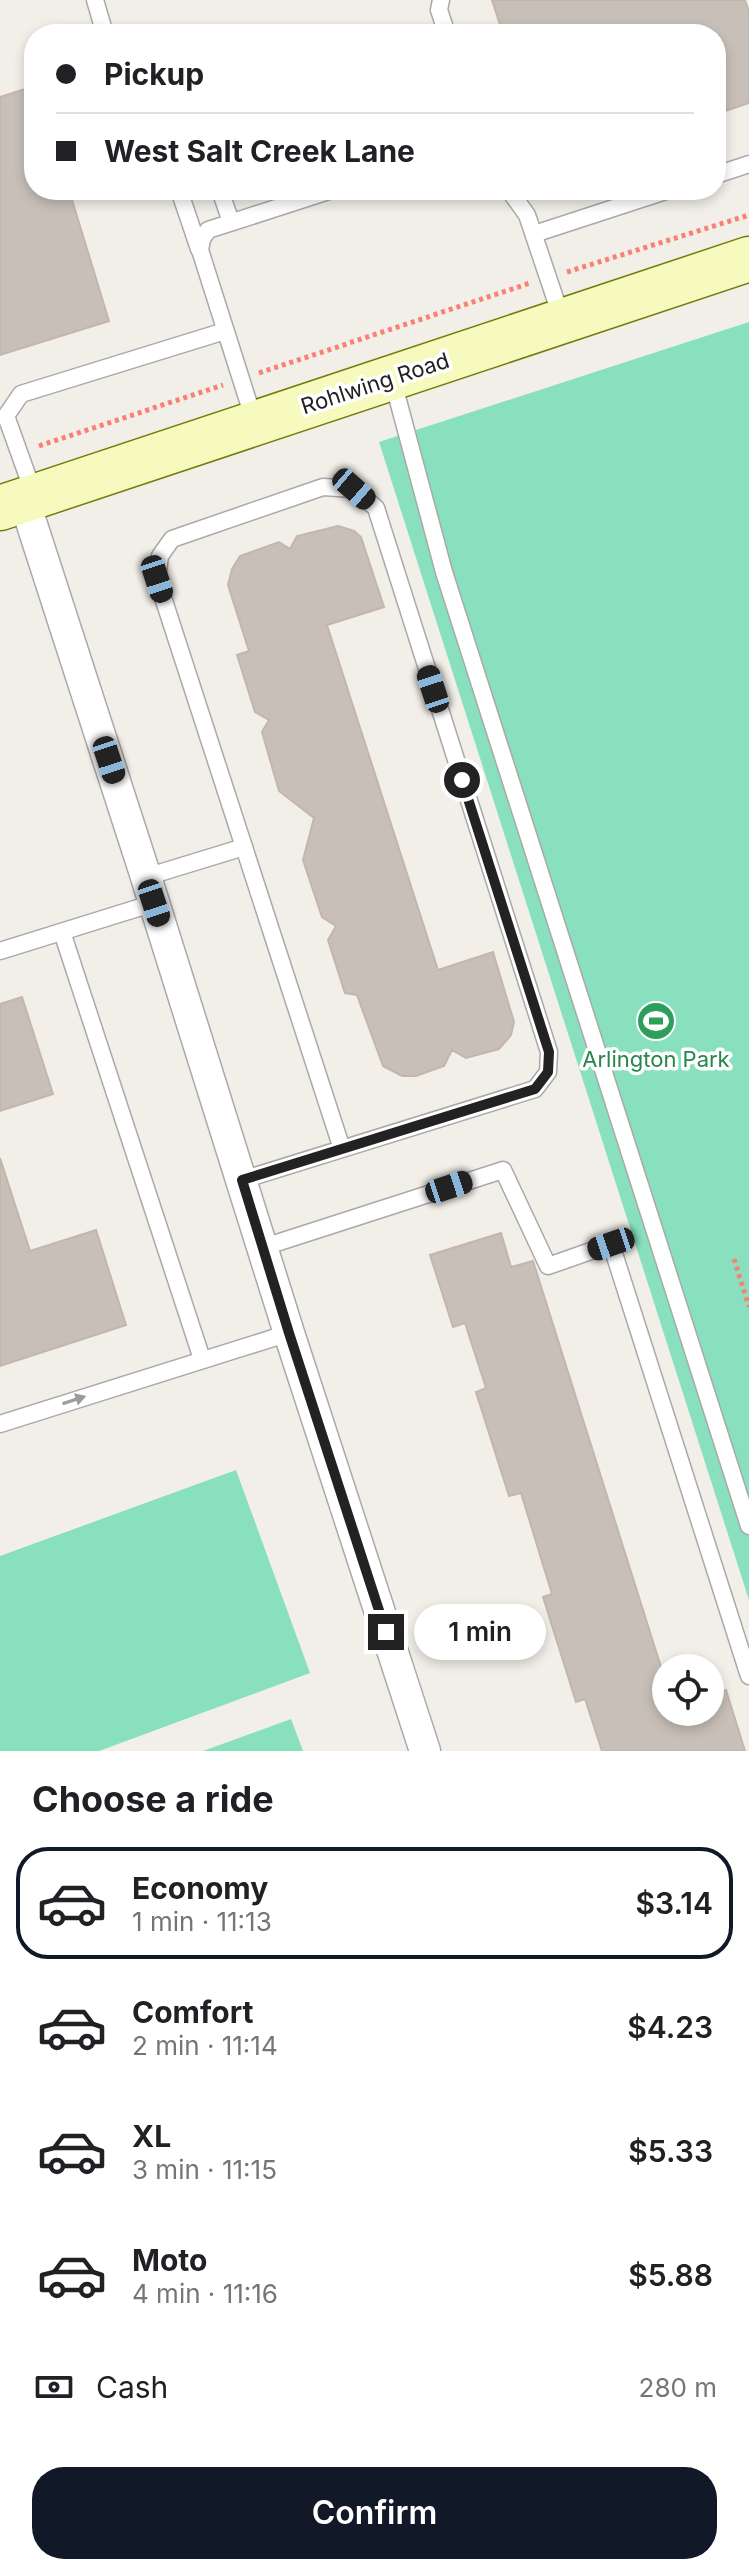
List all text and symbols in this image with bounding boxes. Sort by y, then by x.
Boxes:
text: Pickup [104,56,204,92]
text: West Salt Creek Lane [104,133,415,169]
street label: Rohlwing Road [298,347,452,419]
car [328,464,380,514]
car [138,552,176,606]
car [414,662,452,716]
car [90,733,128,787]
route start [444,762,480,798]
car [135,876,173,930]
sports icon: Arlington Park [635,1000,677,1042]
place label: Arlington Park [582,1046,730,1072]
car [422,1168,476,1206]
car [584,1225,638,1263]
one-way arrow [63,1394,87,1406]
callout: 1 min [414,1604,546,1660]
route end [368,1614,404,1650]
text: 1 min [448,1616,512,1647]
map controls [652,1654,724,1726]
button: locate [652,1654,724,1726]
text: Choose a ride [32,1777,274,1821]
icon: car [36,1867,108,1939]
text: Economy [132,1870,268,1906]
text: $3.14 [635,1885,713,1921]
text: 1 min · 11:13 [132,1906,272,1937]
icon: car [36,1991,108,2063]
text: Comfort [132,1994,253,2030]
text: $4.23 [627,2009,713,2045]
text: 2 min · 11:14 [132,2030,278,2061]
icon: car [36,2115,108,2187]
text: XL [132,2118,171,2154]
text: $5.33 [628,2133,713,2169]
text: 3 min · 11:15 [132,2154,277,2185]
icon: car [36,2239,108,2311]
text: Moto [132,2242,207,2278]
text: $5.88 [628,2257,713,2293]
text: 4 min · 11:16 [132,2278,278,2309]
icon: cash [32,2365,76,2409]
text: Cash [96,2369,168,2405]
text: 280 m [639,2372,717,2403]
button: Confirm [32,2467,717,2559]

